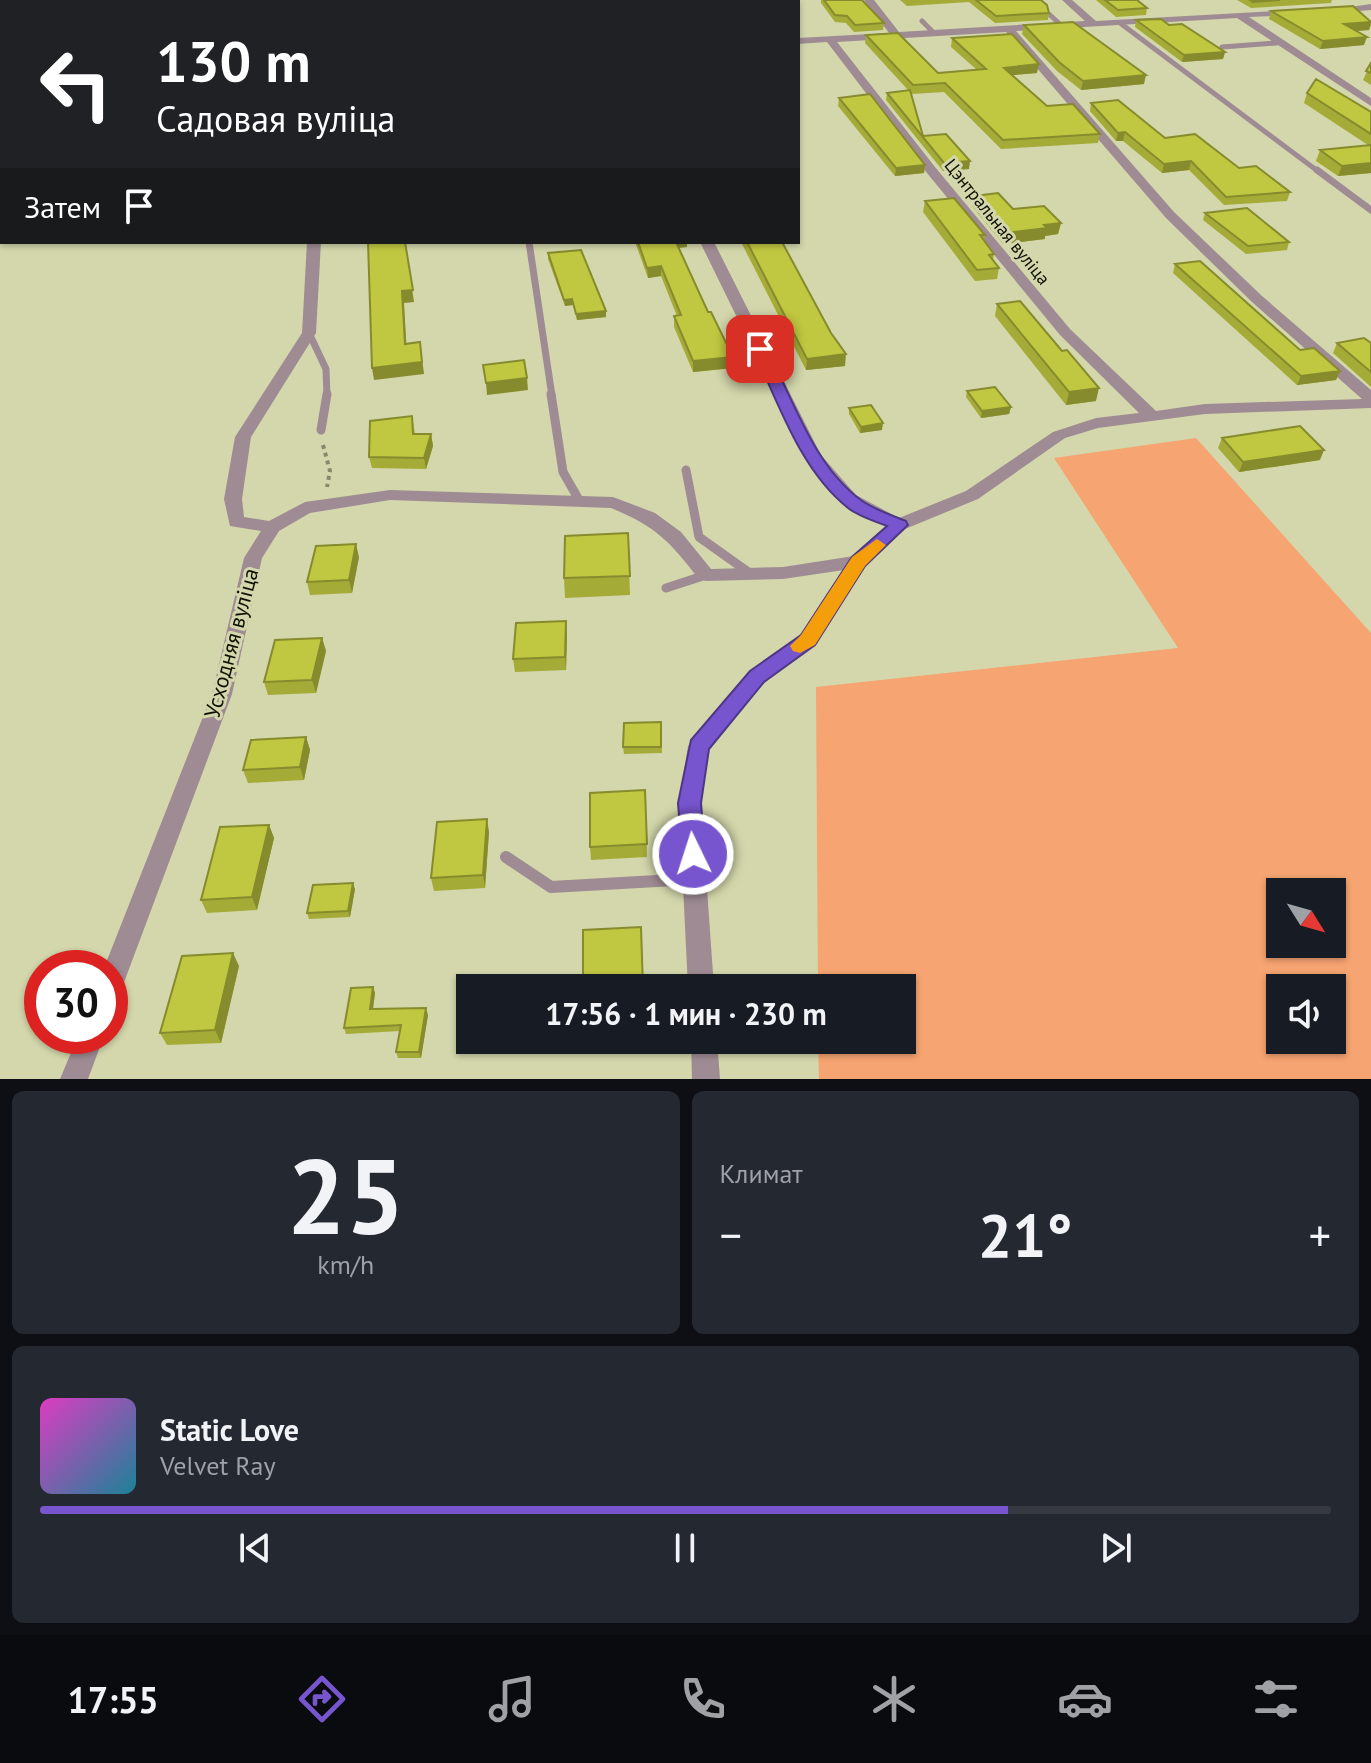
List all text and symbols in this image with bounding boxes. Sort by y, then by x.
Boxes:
text: 130 m [156,25,311,97]
icon: left [24,32,128,136]
text: Садовая вуліца [156,95,395,142]
street label: Цэнтральная вуліца [940,154,1055,289]
icon: arrive [117,184,161,228]
text: Затем [24,187,101,226]
pin [726,315,794,383]
icon: arrive [738,327,782,371]
street label: Усходняя вуліца [198,565,264,721]
position arrow [651,812,735,896]
north arrow [1266,878,1346,958]
map controls [1266,878,1346,1054]
speed limit sign: 30 [24,950,128,1054]
button: sound [1266,974,1346,1054]
text: 17:56 · 1 мин · 230 m [545,994,827,1033]
text: 25 [287,1128,405,1263]
text: Климат [720,1157,803,1190]
text: 21° [978,1196,1072,1274]
text: − [720,1206,742,1263]
text: + [1309,1206,1331,1263]
text: km/h [317,1248,374,1281]
text: Static Love [160,1410,299,1449]
text: Velvet Ray [160,1449,276,1482]
icon: previous [233,1526,277,1570]
icon: pause [663,1526,707,1570]
icon: next [1094,1526,1138,1570]
icon: directions [294,1671,350,1727]
icon: music [484,1671,540,1727]
icon: phone [675,1671,731,1727]
icon: climate [866,1671,922,1727]
icon: car [1057,1671,1113,1727]
icon: filters [1248,1671,1304,1727]
text: 17:55 [67,1676,159,1723]

